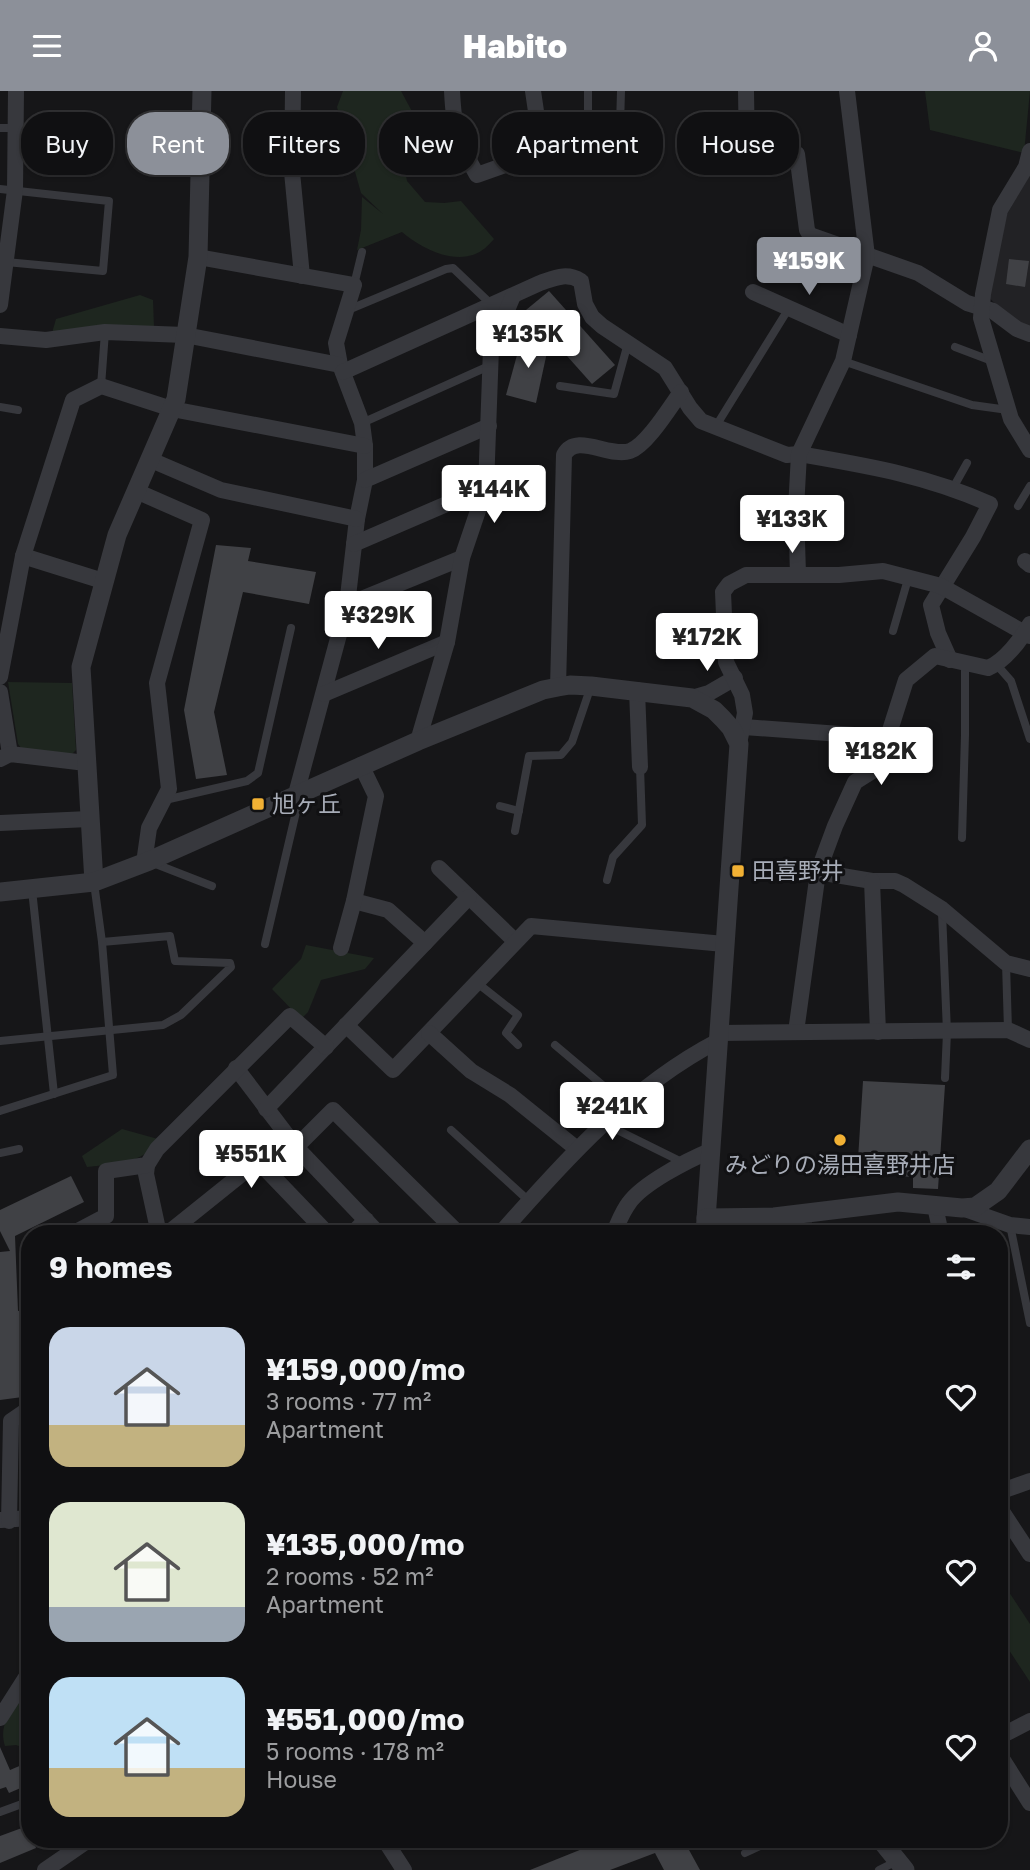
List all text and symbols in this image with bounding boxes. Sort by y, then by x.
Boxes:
icon: menu [28,27,66,65]
text: Habito [463,27,567,65]
icon: person [964,27,1002,65]
chip: Buy [21,112,113,175]
chip: Rent [127,112,229,175]
chip: Filters [243,112,365,175]
chip: New [379,112,478,175]
chip: Apartment [492,112,663,175]
chip: House [677,112,799,175]
pin: ¥159K [760,237,858,297]
text: ¥159K [773,246,845,274]
pin: ¥135K [479,310,577,370]
text: ¥135K [492,319,564,347]
pin: ¥144K [445,465,543,525]
text: ¥144K [458,474,530,502]
pin: ¥133K [743,496,841,555]
text: ¥133K [756,504,828,532]
pin: ¥329K [329,591,427,651]
text: ¥329K [341,600,415,628]
pin: ¥172K [658,613,756,673]
text: ¥172K [672,622,742,650]
pin: ¥182K [832,727,930,787]
text: ¥182K [845,736,917,764]
place label: 旭ヶ丘 [272,789,341,817]
marker: 旭ヶ丘 [250,796,266,812]
place label: 田喜野井 [752,856,844,884]
marker: 田喜野井 [730,863,746,879]
pin: ¥241K [563,1083,661,1142]
text: ¥241K [576,1091,648,1119]
pin: ¥551K [202,1131,300,1190]
marker: みどりの湯田喜野井店 [832,1132,848,1148]
text: ¥551K [215,1139,287,1167]
place label: みどりの湯田喜野井店 [725,1150,955,1178]
icon: filters [942,1248,980,1286]
text: 9 homes [49,1249,172,1285]
text: ¥159,000/mo [266,1351,465,1387]
icon: home [105,1355,189,1439]
icon: heart [942,1378,980,1416]
text: 3 rooms · 77 m² [266,1387,431,1415]
text: Apartment [266,1415,384,1443]
text: ¥135,000/mo [266,1526,465,1562]
icon: home [105,1530,189,1614]
icon: heart [942,1553,980,1591]
text: 2 rooms · 52 m² [266,1562,433,1590]
text: Apartment [266,1590,384,1618]
text: ¥551,000/mo [266,1701,465,1737]
icon: home [105,1705,189,1789]
icon: heart [942,1728,980,1766]
text: 5 rooms · 178 m² [266,1737,444,1765]
text: House [266,1765,337,1793]

